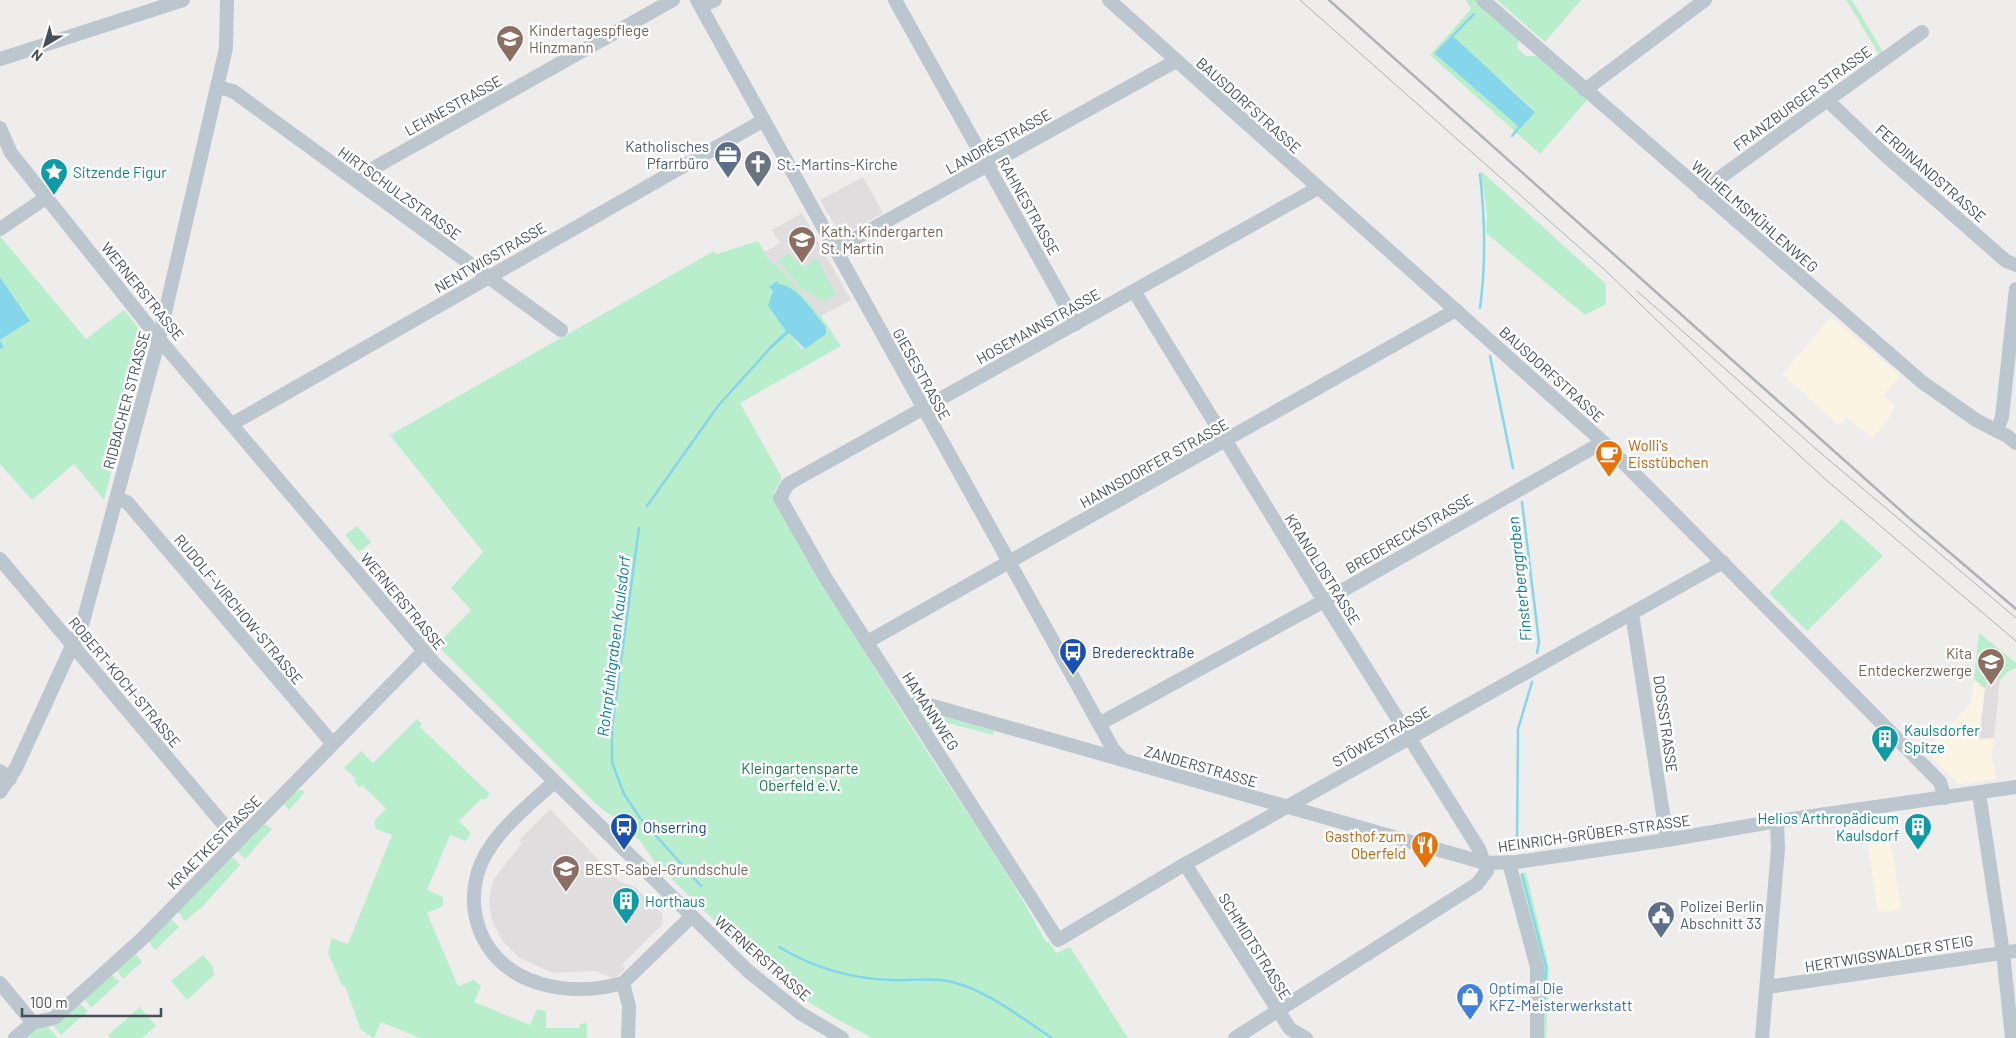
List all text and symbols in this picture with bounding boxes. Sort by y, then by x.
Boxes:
north arrow [20,20,70,70]
place label: Kindertagespflege Hinzmann [529,21,649,56]
school or university icon: Kindertagespflege Hinzmann [495,24,525,63]
street label: FRANZBURGER STRASSE [1729,42,1875,154]
text: N [28,46,46,65]
street label: BAUSDORFSTRASSE [1193,53,1305,157]
street label: LEHNESTRASSE [401,71,505,139]
street label: LANDRÉSTRASSE [942,105,1054,177]
street label: FERDINANDSTRASSE [1872,120,1990,226]
place label: Katholisches Pfarrbüro [625,137,709,172]
office icon: Katholisches Pfarrbüro [713,140,743,179]
street label: HIRTSCHULZSTRASSE [335,142,465,244]
church icon: St.-Martins-Kirche [743,149,773,188]
street label: RAHNESTRASSE [995,154,1063,258]
place label: St.-Martins-Kirche [777,155,898,173]
street label: WILHELMSMÜHLENWEG [1688,156,1822,276]
place icon: Sitzende Figur [39,157,69,196]
place label: Sitzende Figur [73,163,167,181]
street label: NENTWIGSTRASSE [431,218,549,296]
place label: Kath. Kindergarten St. Martin [821,222,943,257]
school or university icon: Kath. Kindergarten St. Martin [787,225,817,264]
street label: WERNERSTRASSE [98,238,188,344]
street label: HOSEMANNSTRASSE [973,284,1103,368]
street label: BAUSDORFSTRASSE [1496,322,1608,426]
street label: GIESESTRASSE [889,325,955,423]
street label: RIDBACHER STRASSE [99,329,153,471]
street label: HANNSDORFER STRASSE [1076,415,1232,511]
place label: Wolli's Eisstübchen [1628,436,1709,471]
cafe icon: Wolli's Eisstübchen [1594,439,1624,478]
street label: BREDERECKSTRASSE [1342,489,1476,577]
street label: KRANOLDSTRASSE [1282,510,1364,628]
water label: Finsterberggraben [1503,516,1535,642]
street label: RUDOLF-VIRCHOW-STRASSE [171,530,307,688]
street label: WERNERSTRASSE [357,549,449,653]
water label: Rohrpfuhlgraben Kaulsdorf [592,554,634,738]
street label: ROBERT-KOCH-STRASSE [65,613,185,751]
bus stop icon: Brederecktraße [1058,637,1088,676]
place label: Brederecktraße [1092,643,1195,661]
place label: Kita Entdeckerzwerge [1858,644,1972,679]
school or university icon: Kita Entdeckerzwerge [1976,647,2006,686]
street label: HAMANNWEG [899,668,963,754]
street label: DOSSSTRASSE [1650,674,1682,774]
street label: STÖWESTRASSE [1329,702,1433,770]
place label: Kaulsdorfer Spitze [1904,721,1980,756]
building icon: Kaulsdorfer Spitze [1870,724,1900,763]
street label: ZANDERSTRASSE [1142,741,1260,791]
park label: Kleingartensparte Oberfeld e.V. [741,759,859,794]
street label: KRAETKESTRASSE [163,791,265,893]
place label: Helios Arthropädicum Kaulsdorf [1758,809,1899,844]
street label: HEINRICH-GRÜBER-STRASSE [1497,811,1691,855]
bus stop icon: Ohserring [609,812,639,851]
building icon: Helios Arthropädicum Kaulsdorf [1903,812,1933,851]
place label: Ohserring [643,818,706,836]
place label: Gasthof zum Oberfeld [1325,827,1406,862]
restaurant icon: Gasthof zum Oberfeld [1410,830,1440,869]
school or university icon: BEST-Sabel-Grundschule [551,854,581,893]
place label: BEST-Sabel-Grundschule [585,860,749,878]
building icon: Horthaus [611,886,641,925]
street label: SCHMIDTSTRASSE [1215,890,1295,1002]
place label: Horthaus [645,892,705,910]
place label: Polizei Berlin Abschnitt 33 [1680,897,1764,932]
public building icon: Polizei Berlin Abschnitt 33 [1646,900,1676,939]
street label: WERNERSTRASSE [711,911,815,1005]
street label: HERTWIGSWALDER STEIG [1803,931,1975,975]
place label: Optimal Die KFZ-Meisterwerkstatt [1489,979,1632,1014]
shop icon: Optimal Die KFZ-Meisterwerkstatt [1455,982,1485,1021]
scale bar [22,986,161,1018]
text: 100 m [30,993,68,1011]

